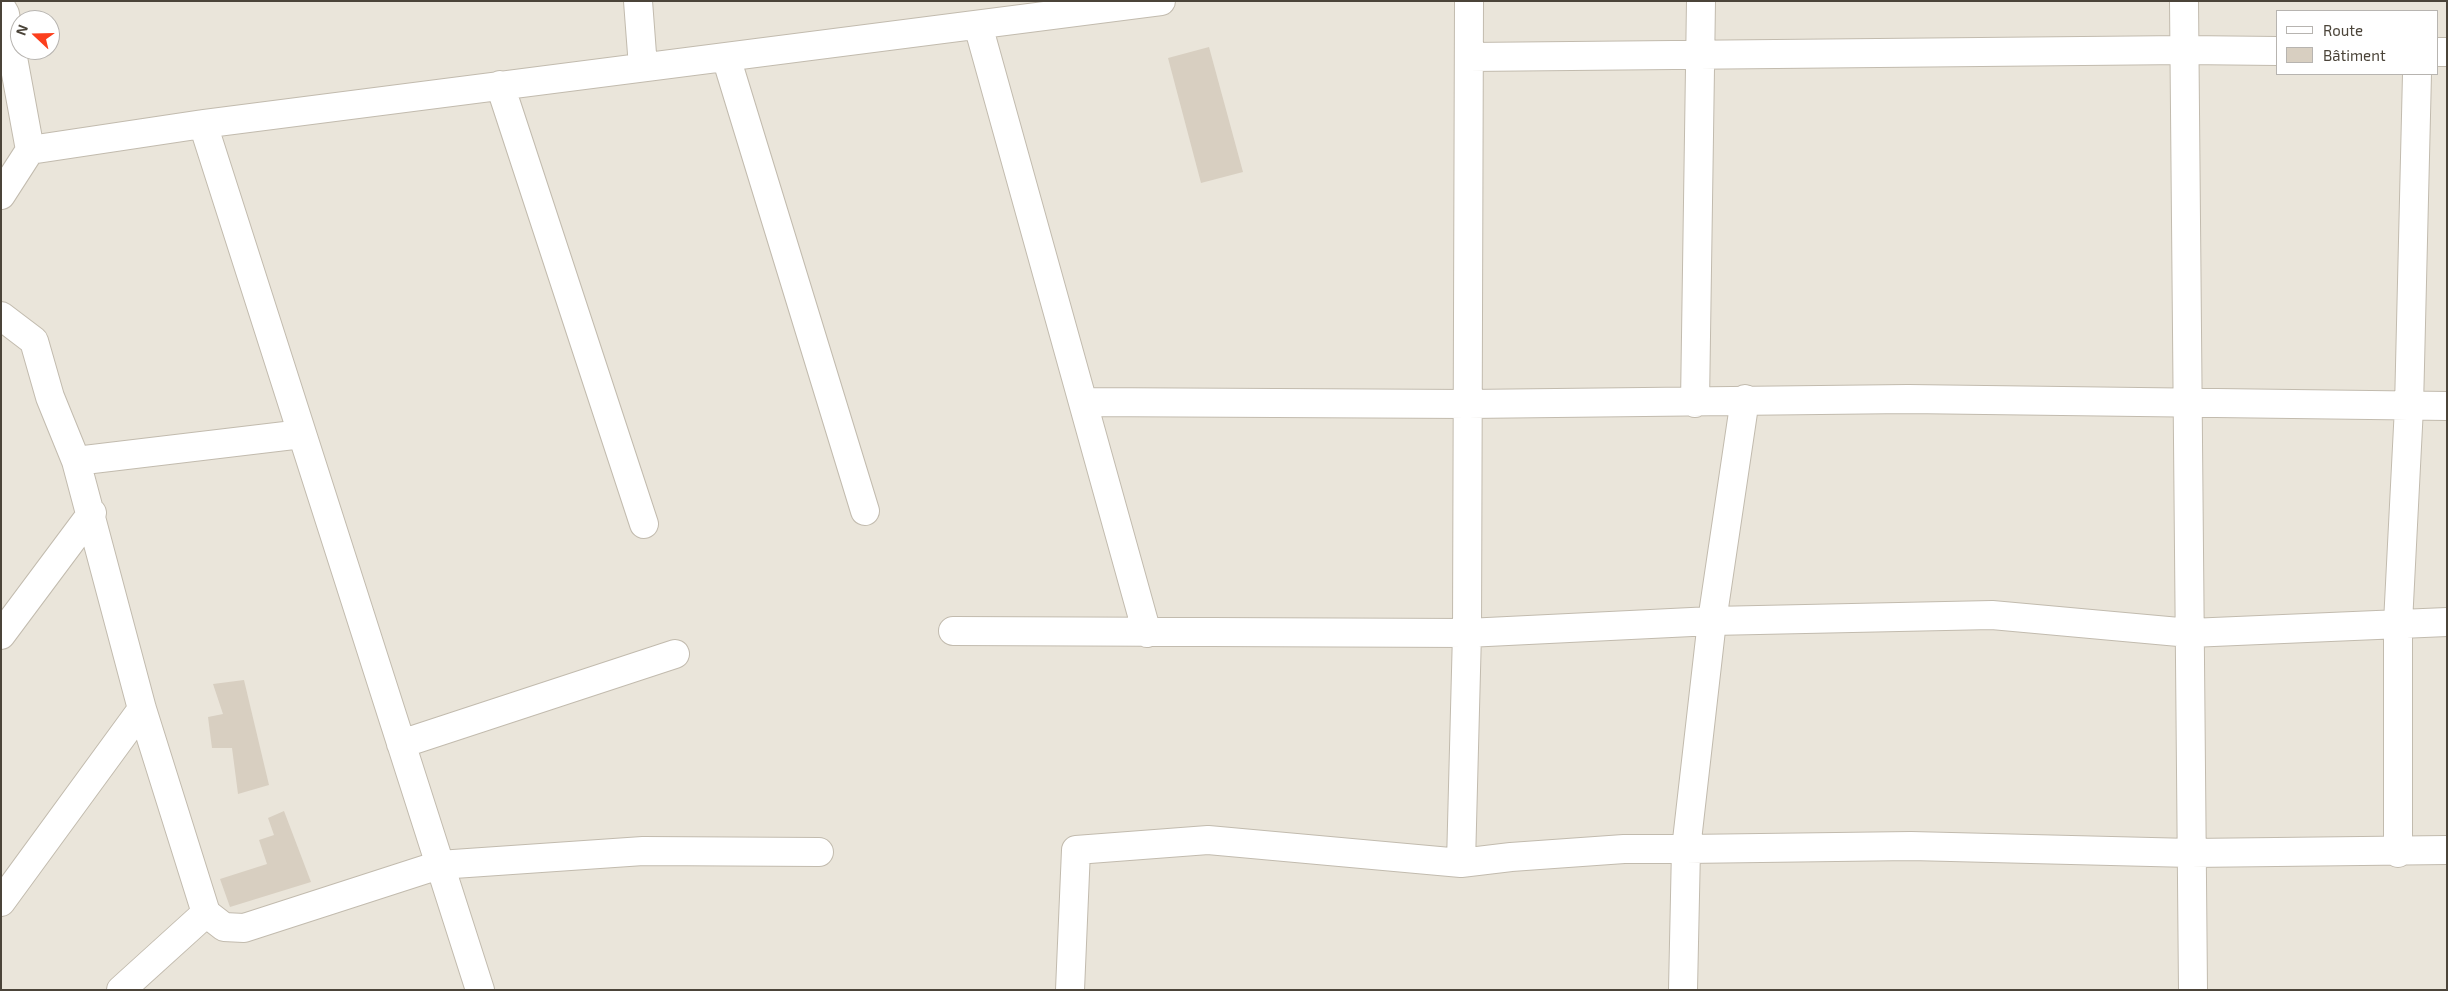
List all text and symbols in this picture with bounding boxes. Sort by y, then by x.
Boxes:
north arrow [10,10,60,60]
legend [2276,10,2438,75]
text: Route [2323,21,2363,39]
text: N [12,22,31,38]
text: Bâtiment [2323,46,2386,64]

